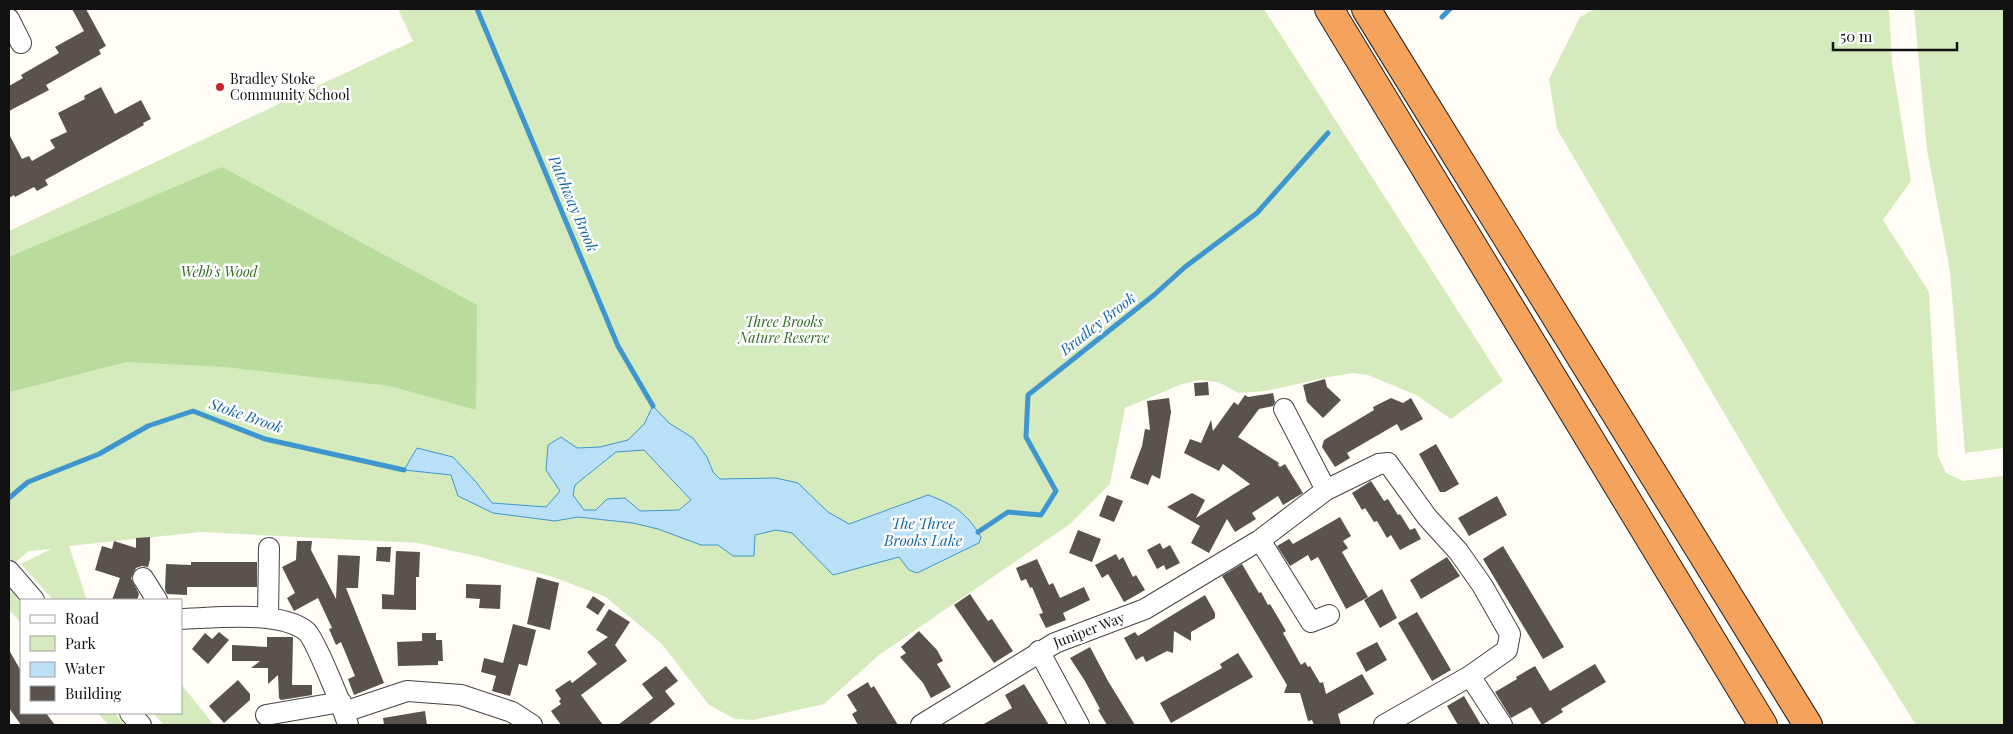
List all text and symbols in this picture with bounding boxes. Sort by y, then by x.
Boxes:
scale bar [1833,20,1957,52]
text: 50 m [1840,26,1873,46]
place label: Bradley Stoke Community School [230,69,350,104]
marker: Bradley Stoke Community School [214,81,226,93]
water label: Patchway Brook [544,151,603,255]
park label: Webb's Wood [181,262,258,281]
water label: Bradley Brook [1055,287,1140,360]
park label: Three Brooks Nature Reserve [736,312,830,347]
water label: Stoke Brook [206,393,286,437]
water label: The Three Brooks Lake [883,513,963,550]
legend [20,599,182,714]
street label: Juniper Way [1049,607,1127,652]
text: Road [65,608,99,628]
text: Park [65,633,97,653]
text: Water [64,658,105,678]
text: Building [65,683,122,703]

